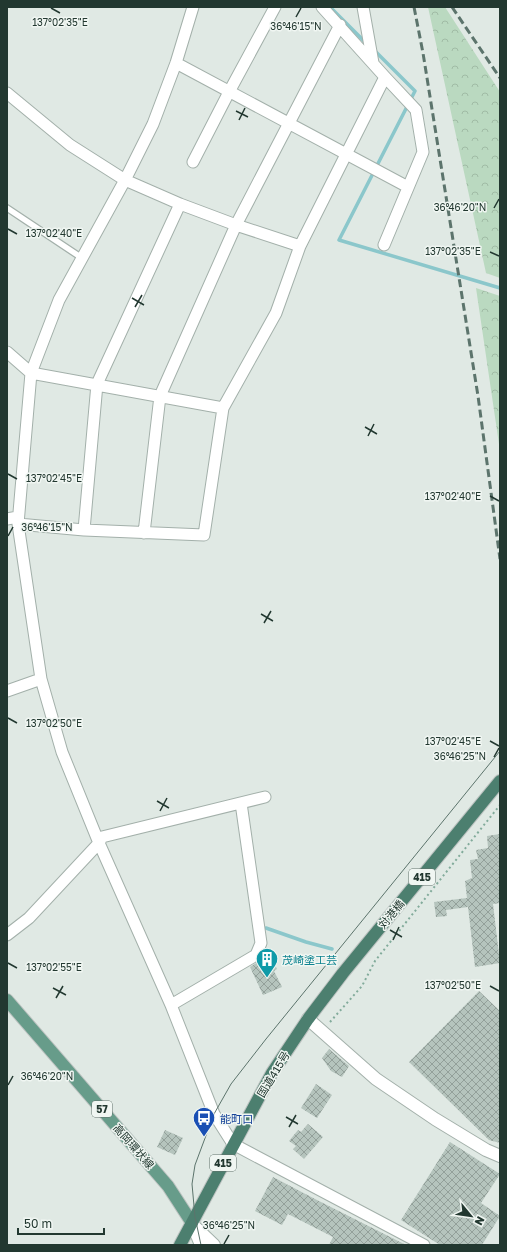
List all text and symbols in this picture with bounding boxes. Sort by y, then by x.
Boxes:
text: 137°02'35"E [32,16,88,28]
text: 36°46'15"N [270,20,322,32]
text: 36°46'20"N [434,201,486,213]
text: 137°02'40"E [26,227,82,239]
text: 137°02'35"E [425,245,481,257]
text: 137°02'45"E [26,472,82,484]
text: 137°02'40"E [425,490,481,502]
text: 36°46'15"N [21,521,73,533]
text: 137°02'50"E [26,717,82,729]
text: 137°02'45"E [425,735,481,747]
text: 36°46'25"N [434,750,486,762]
road number: 415 [409,869,435,885]
street label: 対港橋 [376,897,406,931]
building icon: 茂崎塗工芸 [254,946,280,979]
place label: 茂崎塗工芸 [282,953,337,966]
text: 137°02'55"E [26,961,82,973]
text: 137°02'50"E [425,979,481,991]
street label: 国道415号 [254,1049,292,1099]
text: 36°46'20"N [21,1070,73,1082]
road number: 57 [92,1101,112,1117]
bus stop icon: 能町口 [191,1105,217,1138]
place label: 能町口 [220,1112,253,1125]
street label: 高岡環状線 [111,1121,157,1171]
road number: 415 [210,1155,236,1171]
north arrow [451,1196,491,1236]
scale bar [18,1210,104,1236]
text: N [472,1214,488,1228]
text: 50 m [24,1216,52,1231]
text: 36°46'25"N [203,1219,255,1231]

